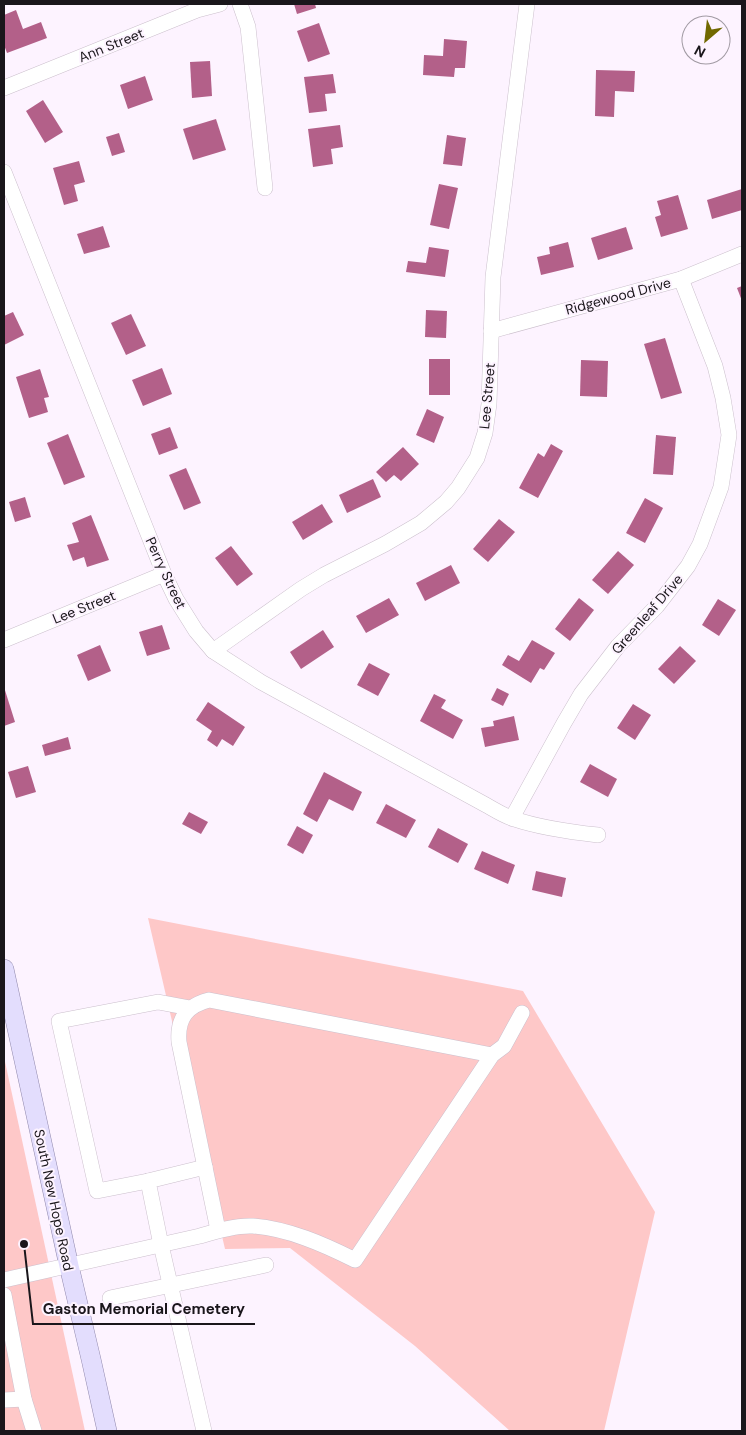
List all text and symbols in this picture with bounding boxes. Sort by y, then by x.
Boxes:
north arrow [681,15,731,65]
street label: Ann Street [76,24,146,66]
text: N [691,41,709,62]
street label: Ridgewood Drive [563,273,673,319]
street label: Lee Street [475,362,499,430]
street label: Perry Street [142,534,190,612]
street label: Greenleaf Drive [607,570,687,658]
street label: Lee Street [50,586,118,628]
street label: South New Hope Road [30,1128,78,1272]
callout: Gaston Memorial Cemetery [33,1294,255,1324]
text: Gaston Memorial Cemetery [43,1299,245,1319]

